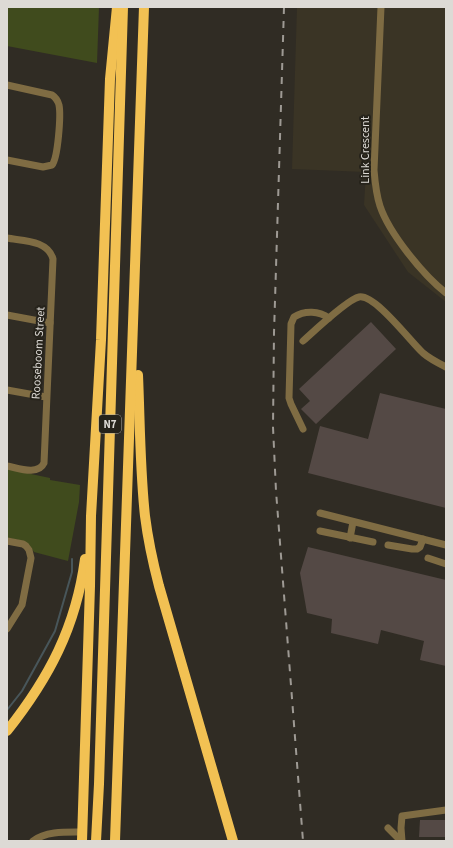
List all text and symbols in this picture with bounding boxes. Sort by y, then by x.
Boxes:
street label: Link Crescent [357,116,374,184]
street label: Rooseboom Street [28,306,49,400]
road number: N7 [99,415,121,433]

